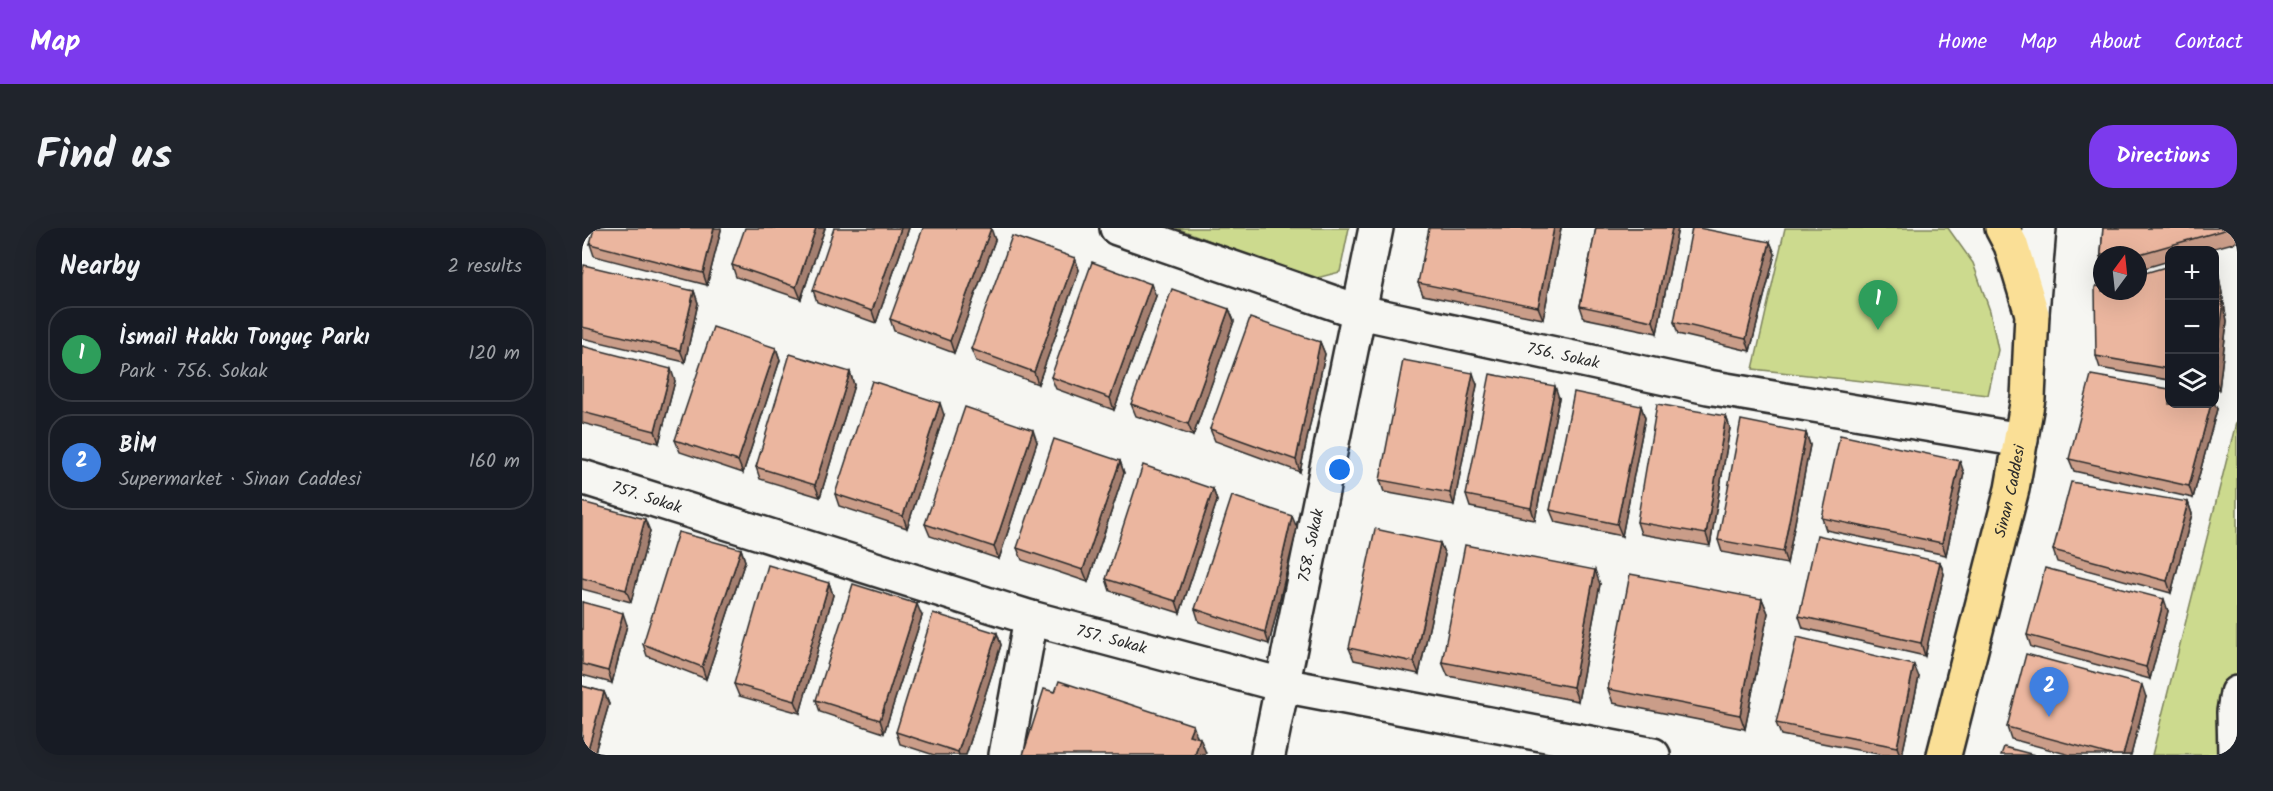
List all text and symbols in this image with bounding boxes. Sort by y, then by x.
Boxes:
text: Map [30,20,81,65]
text: Home [1938,26,1987,59]
text: Map [2020,26,2057,59]
text: About [2090,26,2141,59]
text: Contact [2174,26,2243,59]
text: Find us [36,123,172,190]
button: Directions [2089,125,2237,188]
text: Nearby [60,246,140,288]
north arrow [2093,246,2147,300]
map controls [2165,246,2219,408]
button: + [2165,246,2219,300]
text: 2 results [447,251,522,283]
pin: 1 [1858,280,1898,330]
button: − [2165,300,2219,354]
text: İsmail Hakkı Tonguç Parkı [119,321,369,356]
street label: 756. Sokak [1525,336,1602,376]
text: 1 [78,338,85,370]
text: 120 m [468,338,520,370]
button: layers [2165,354,2219,408]
text: Park · 756. Sokak [119,356,268,388]
text: BİM [119,429,156,464]
street label: Sinan Caddesi [1988,442,2032,540]
text: 2 [76,446,87,478]
text: 160 m [469,446,520,478]
your location [1325,455,1354,484]
text: Supermarket · Sinan Caddesi [119,464,361,496]
street label: 757. Sokak [609,475,685,520]
street label: 758. Sokak [1291,506,1331,584]
street label: 757. Sokak [1074,618,1150,661]
pin: 2 [2030,668,2068,717]

